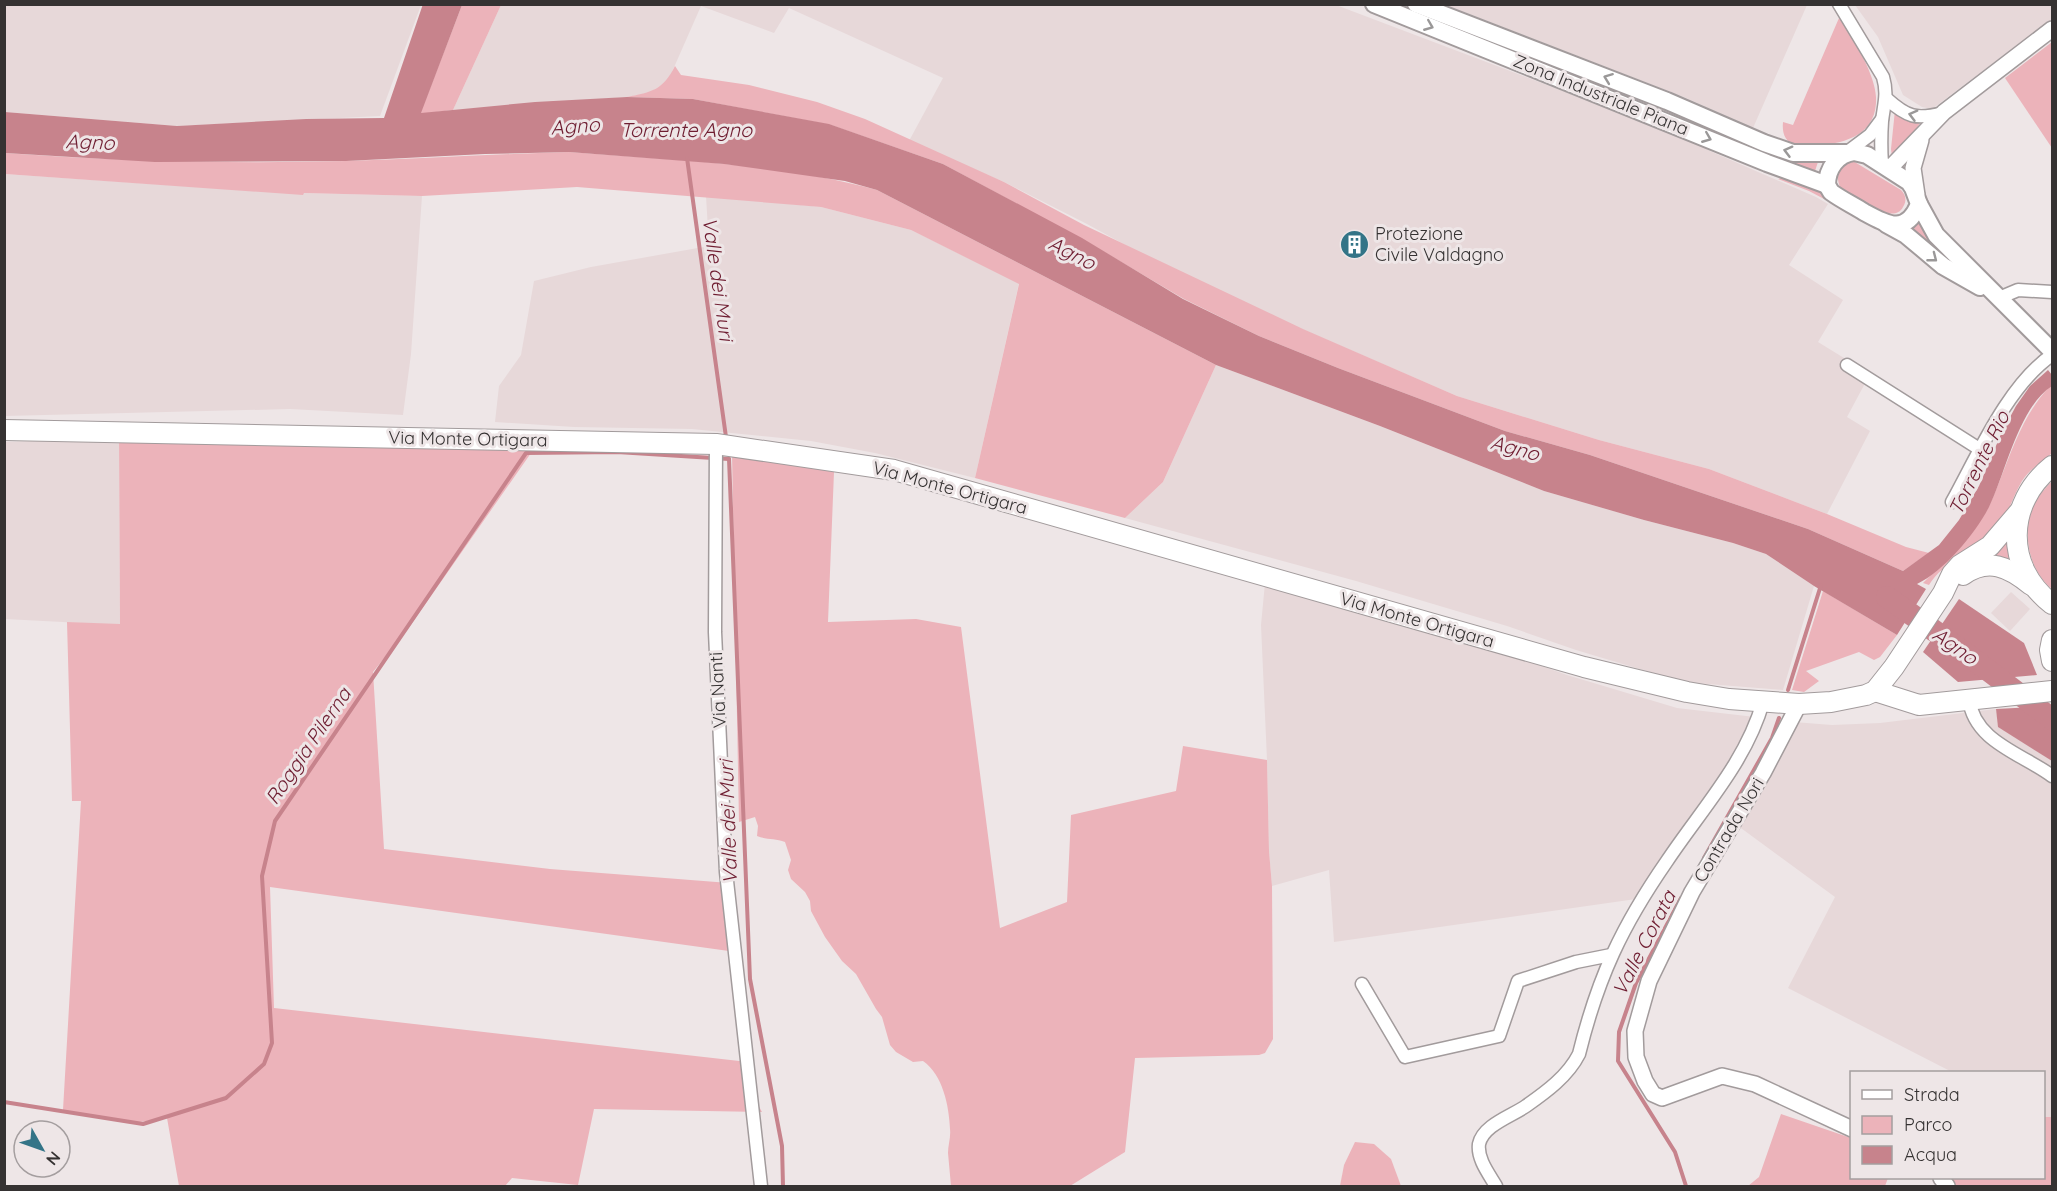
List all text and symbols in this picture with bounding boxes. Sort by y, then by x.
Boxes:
one-way arrow [1423,19,1434,31]
street label: Zona Industriale Piana [1510,49,1692,140]
one-way arrow [1603,73,1613,86]
one-way arrow [1908,109,1918,122]
water label: Agno [550,111,601,140]
water label: Torrente Agno [620,117,753,142]
water label: Agno [65,128,116,155]
one-way arrow [1701,131,1712,143]
one-way arrow [1783,146,1794,158]
water label: Valle dei Muri [697,216,740,345]
place label: Protezione Civile Valdagno [1375,222,1504,266]
building icon: Protezione Civile Valdagno [1338,228,1370,260]
water label: Agno [1045,230,1101,275]
one-way arrow [1927,251,1938,262]
water label: Torrente Rio [1943,406,2015,519]
street label: Via Monte Ortigara [388,426,548,451]
water label: Agno [1488,429,1543,466]
street label: Via Monte Ortigara [870,456,1030,519]
street label: Via Monte Ortigara [1337,587,1497,653]
water label: Agno [1928,621,1983,670]
street label: Via Nanti [704,651,731,729]
water label: Roggia Pilerna [259,681,357,809]
water label: Valle dei Muri [713,757,742,884]
street label: Contrada Nori [1688,773,1769,886]
water label: Valle Corata [1606,884,1682,999]
legend [1850,1071,2045,1179]
text: Strada [1904,1083,1960,1106]
text: Parco [1904,1113,1952,1136]
north arrow [12,1119,72,1179]
text: Acqua [1904,1143,1957,1166]
text: N [42,1148,65,1170]

